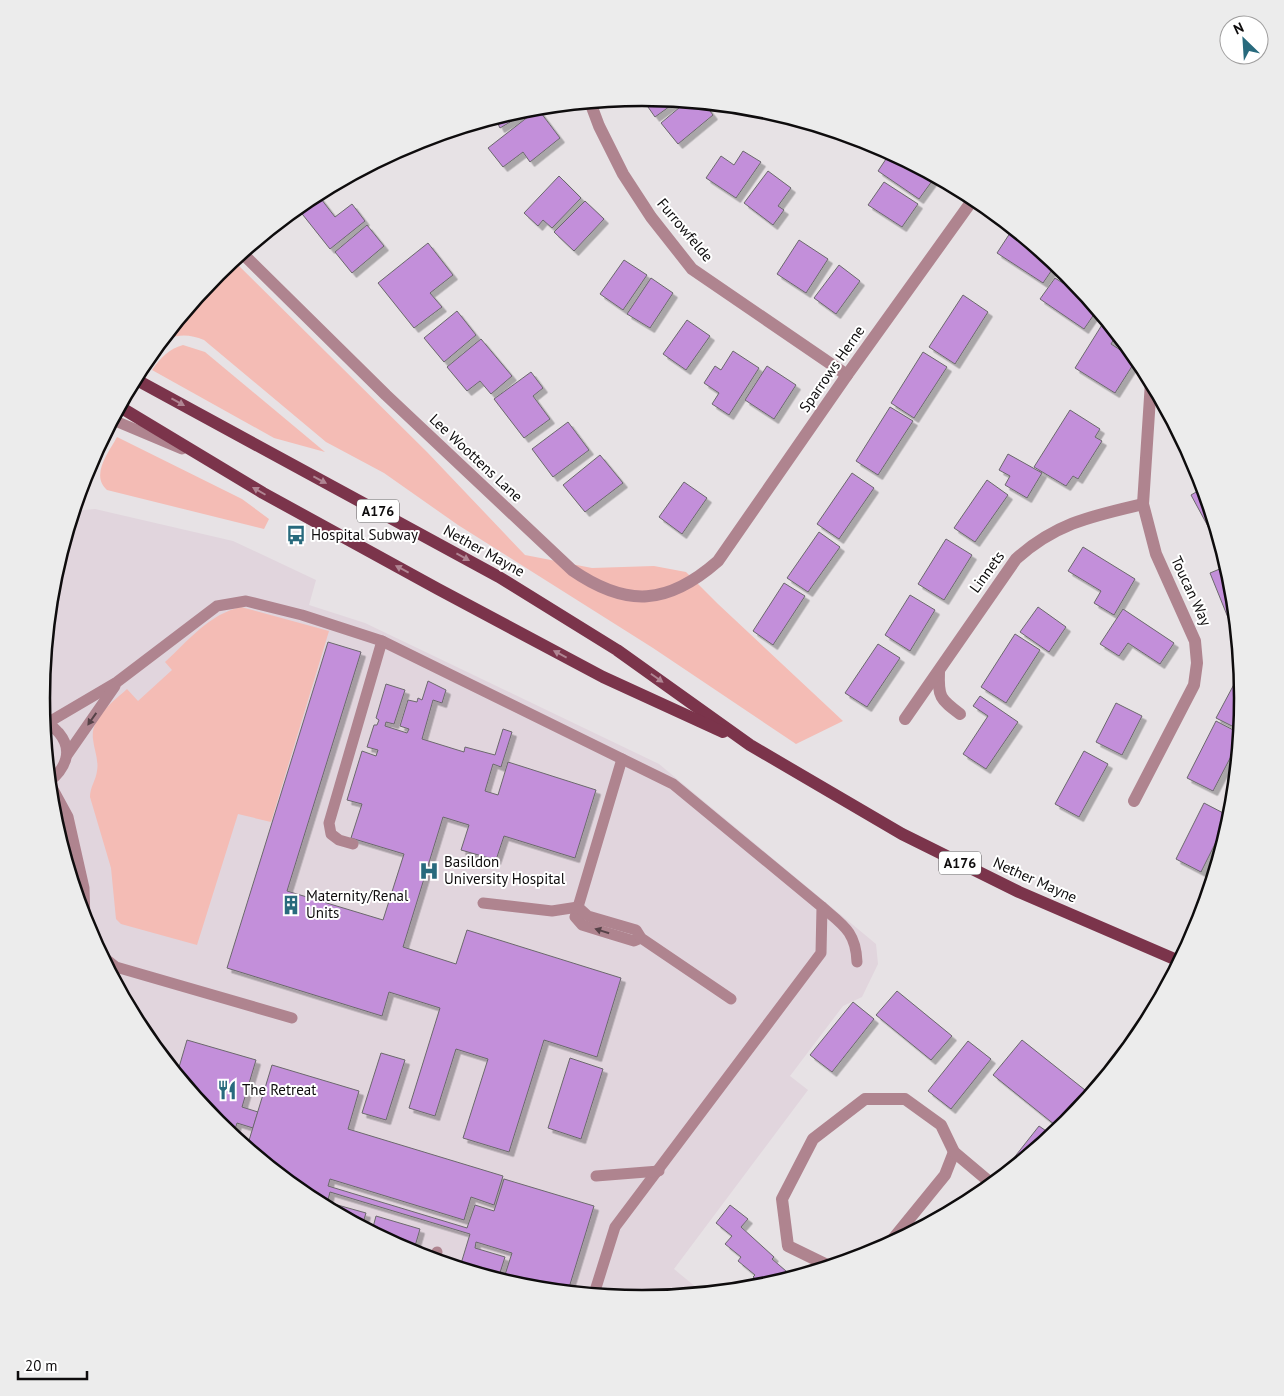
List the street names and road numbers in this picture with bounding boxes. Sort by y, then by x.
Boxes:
street label: Furrowfelde [653,194,717,265]
street label: Sparrows Herne [795,322,869,416]
street label: Lee Woottens Lane [426,410,527,506]
road number: A176 [357,500,399,522]
street label: Nether Mayne [440,520,528,581]
street label: Linnets [965,547,1008,596]
street label: Toucan Way [1167,553,1216,629]
road number: A176 [939,851,981,874]
street label: Nether Mayne [990,853,1080,906]

